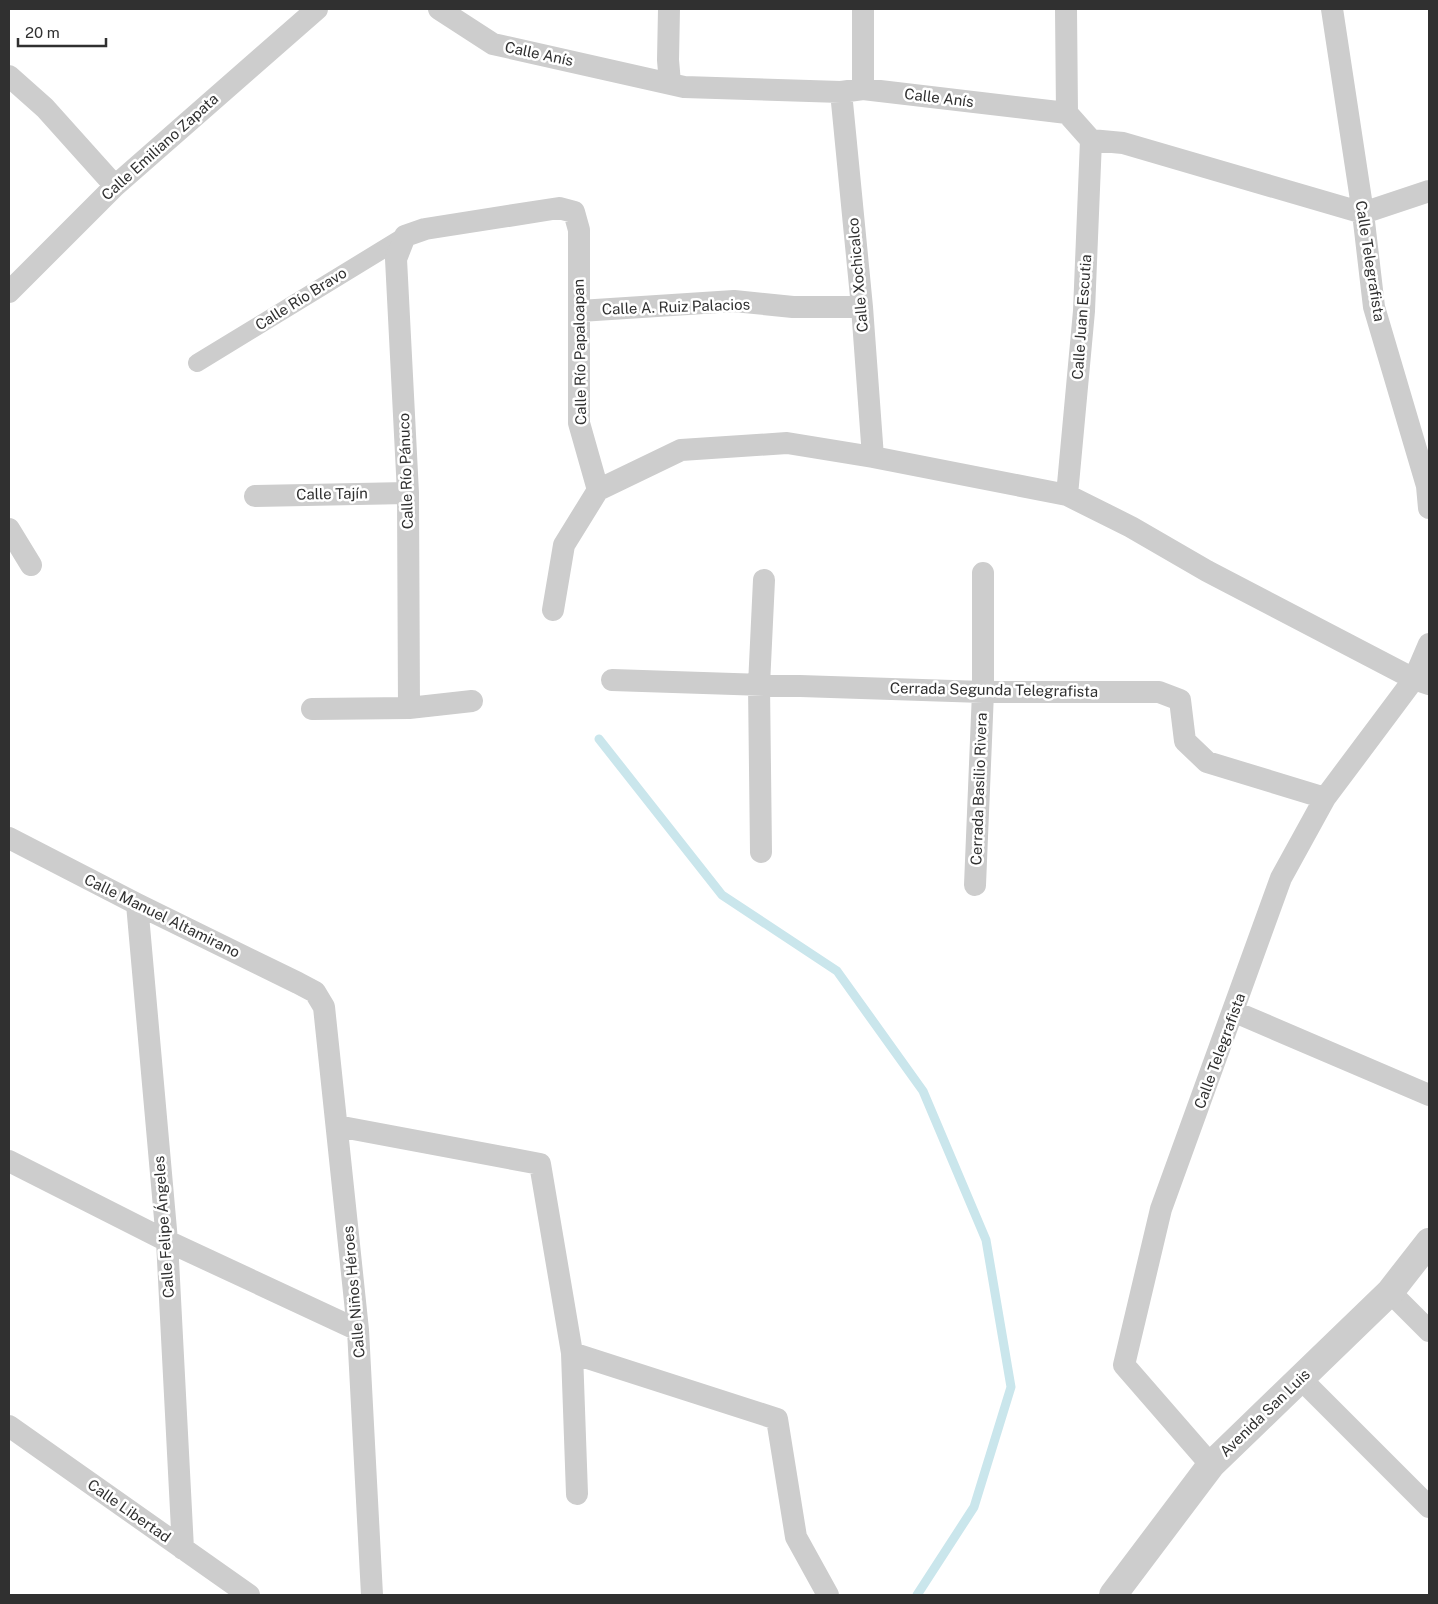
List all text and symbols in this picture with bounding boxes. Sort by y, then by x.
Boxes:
scale bar [18,15,105,47]
text: 20 m [25,24,60,41]
street label: Calle Anís [503,38,575,69]
street label: Calle Anís [903,85,975,110]
street label: Calle Emiliano Zapata [98,90,221,203]
street label: Calle Telegrafista [1353,199,1388,323]
street label: Calle Xochicalco [844,217,871,333]
street label: Calle Juan Escutia [1069,254,1094,380]
street label: Calle Río Bravo [252,264,349,333]
street label: Calle Río Papaloapan [570,279,589,425]
street label: Calle A. Ruiz Palacios [602,295,750,318]
street label: Calle Río Pánuco [395,413,416,529]
street label: Calle Tajín [296,484,368,503]
street label: Cerrada Segunda Telegrafista [890,679,1098,700]
street label: Cerrada Basilio Rivera [967,712,990,866]
street label: Calle Manuel Altamirano [82,870,243,961]
street label: Calle Telegrafista [1191,991,1248,1111]
street label: Calle Felipe Ángeles [150,1155,177,1299]
street label: Calle Niños Héroes [339,1225,368,1359]
street label: Avenida San Luis [1216,1365,1313,1460]
street label: Calle Libertad [84,1476,174,1546]

